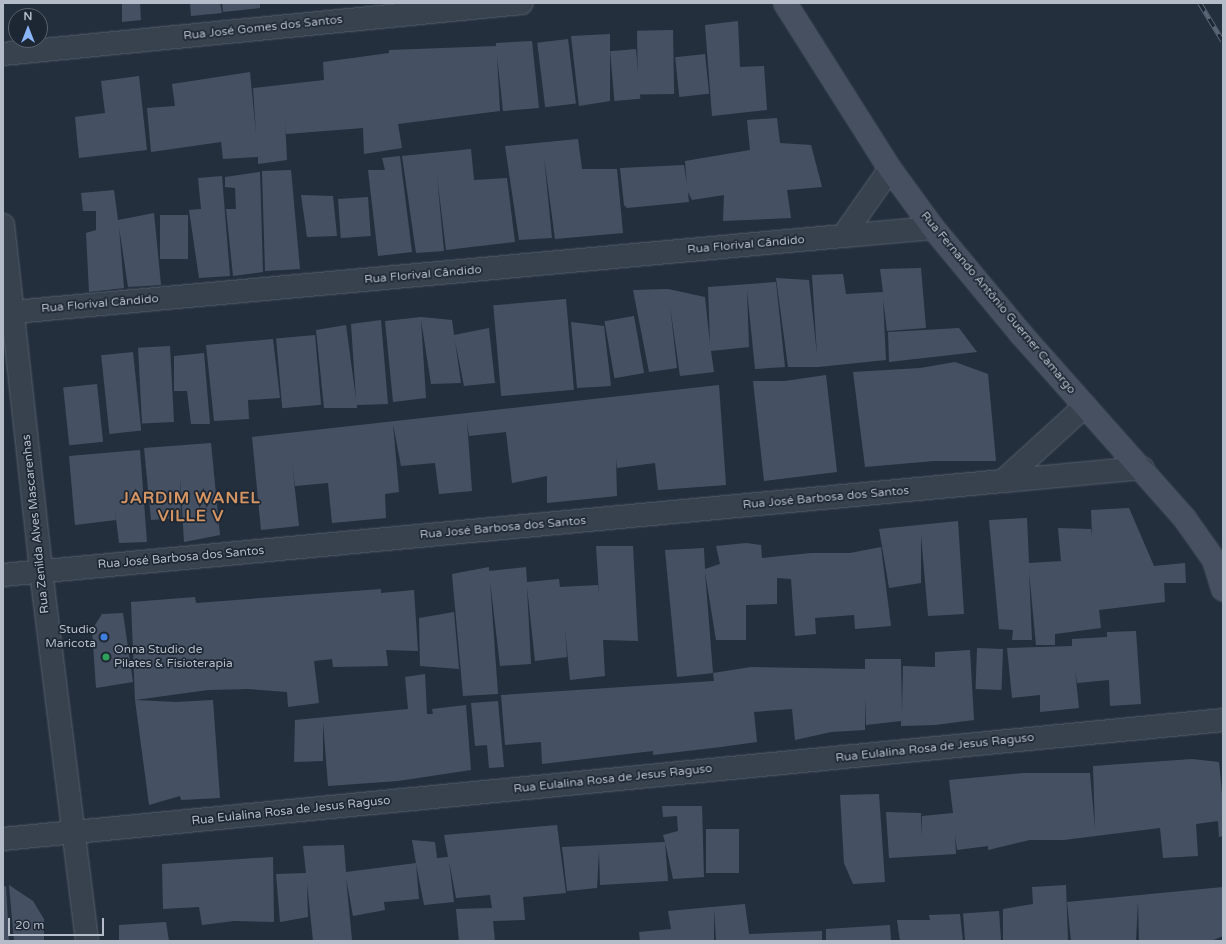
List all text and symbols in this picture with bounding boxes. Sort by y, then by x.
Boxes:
north arrow [8,8,48,48]
text: N [24,10,32,23]
street label: Rua José Gomes dos Santos [183,12,343,44]
street label: Rua Fernando Antônio Guerner Camargo [917,209,1079,397]
street label: Rua Florival Cândido [687,233,805,257]
street label: Rua Florival Cândido [364,263,482,287]
street label: Rua Florival Cândido [41,292,159,316]
street label: Rua Zenilda Alves Mascarenhas [19,434,53,614]
street label: Rua José Barbosa dos Santos [742,484,910,512]
district label: JARDIM WANEL VILLE V [121,488,261,526]
street label: Rua José Barbosa dos Santos [419,514,587,542]
street label: Rua José Barbosa dos Santos [97,544,265,572]
place label: Studio Maricota [45,623,96,651]
marker: Studio Maricota [99,632,109,642]
place label: Onna Studio de Pilates & Fisioterapia [114,643,233,671]
marker: Onna Studio de Pilates & Fisioterapia [101,652,111,662]
street label: Rua Eulalina Rosa de Jesus Raguso [835,730,1035,766]
street label: Rua Eulalina Rosa de Jesus Raguso [513,761,713,797]
street label: Rua Eulalina Rosa de Jesus Raguso [191,793,391,829]
scale bar [10,910,106,936]
text: 20 m [15,918,44,932]

